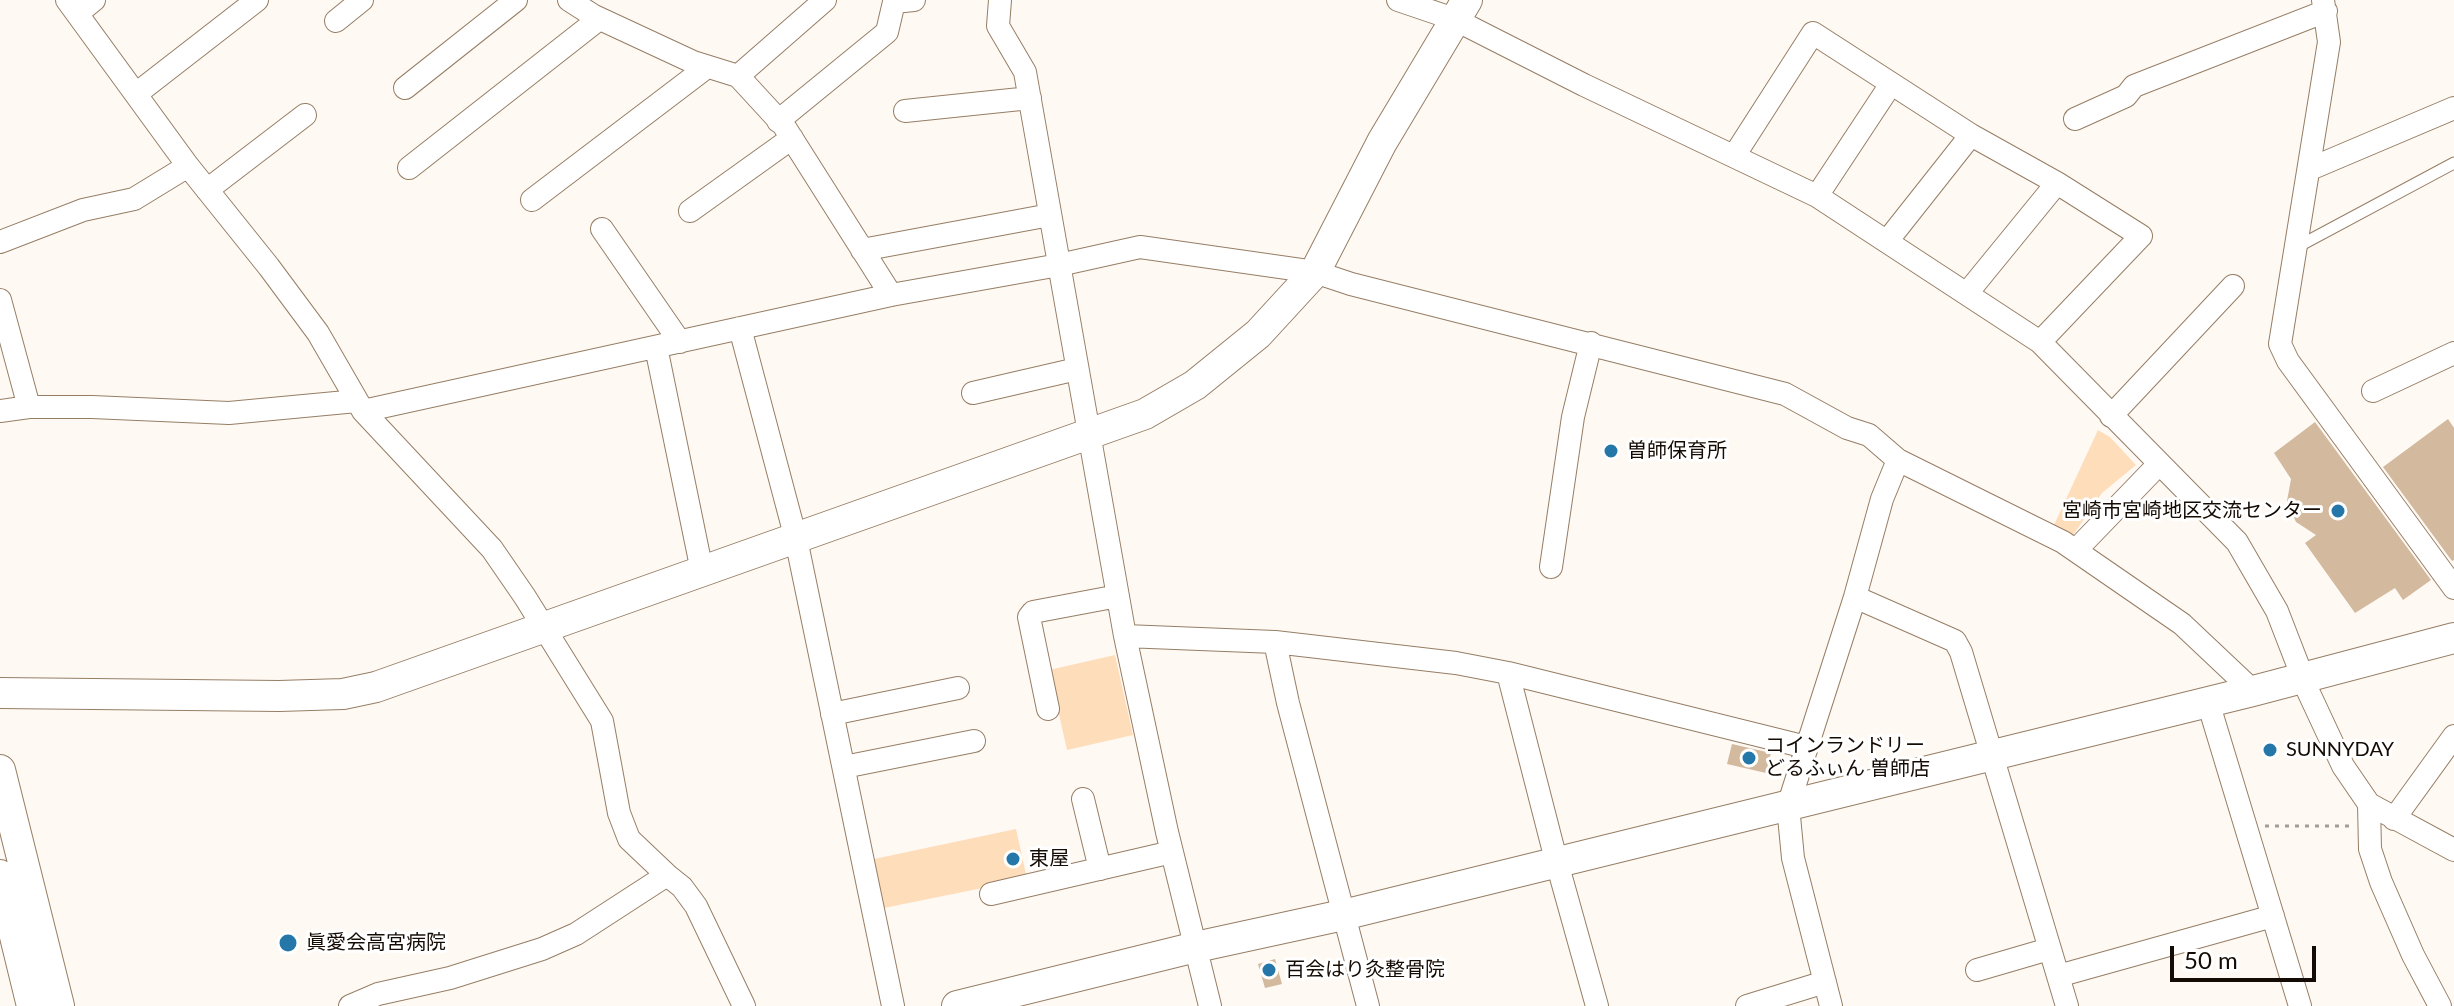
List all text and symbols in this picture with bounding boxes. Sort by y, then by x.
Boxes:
place label: 曽師保育所 [1627,439,1727,463]
marker: 曽師保育所 [1602,442,1620,460]
place label: 宮崎市宮崎地区交流センター [2062,499,2322,523]
marker: 宮崎市宮崎地区交流センター [2329,502,2347,520]
place label: コインランドリー どるふぃん 曽師店 [1765,734,1930,781]
place label: SUNNYDAY [2286,738,2394,762]
marker: SUNNYDAY [2261,741,2279,759]
marker: コインランドリー どるふぃん 曽師店 [1740,749,1758,767]
place label: 東屋 [1029,847,1069,871]
marker: 東屋 [1004,850,1022,868]
scale bar [2174,930,2320,980]
place label: 眞愛会高宮病院 [306,931,446,955]
marker: 眞愛会高宮病院 [277,932,299,954]
text: 50 m [2184,945,2238,974]
place label: 百会はり灸整骨院 [1285,958,1445,982]
marker: 百会はり灸整骨院 [1260,961,1278,979]

